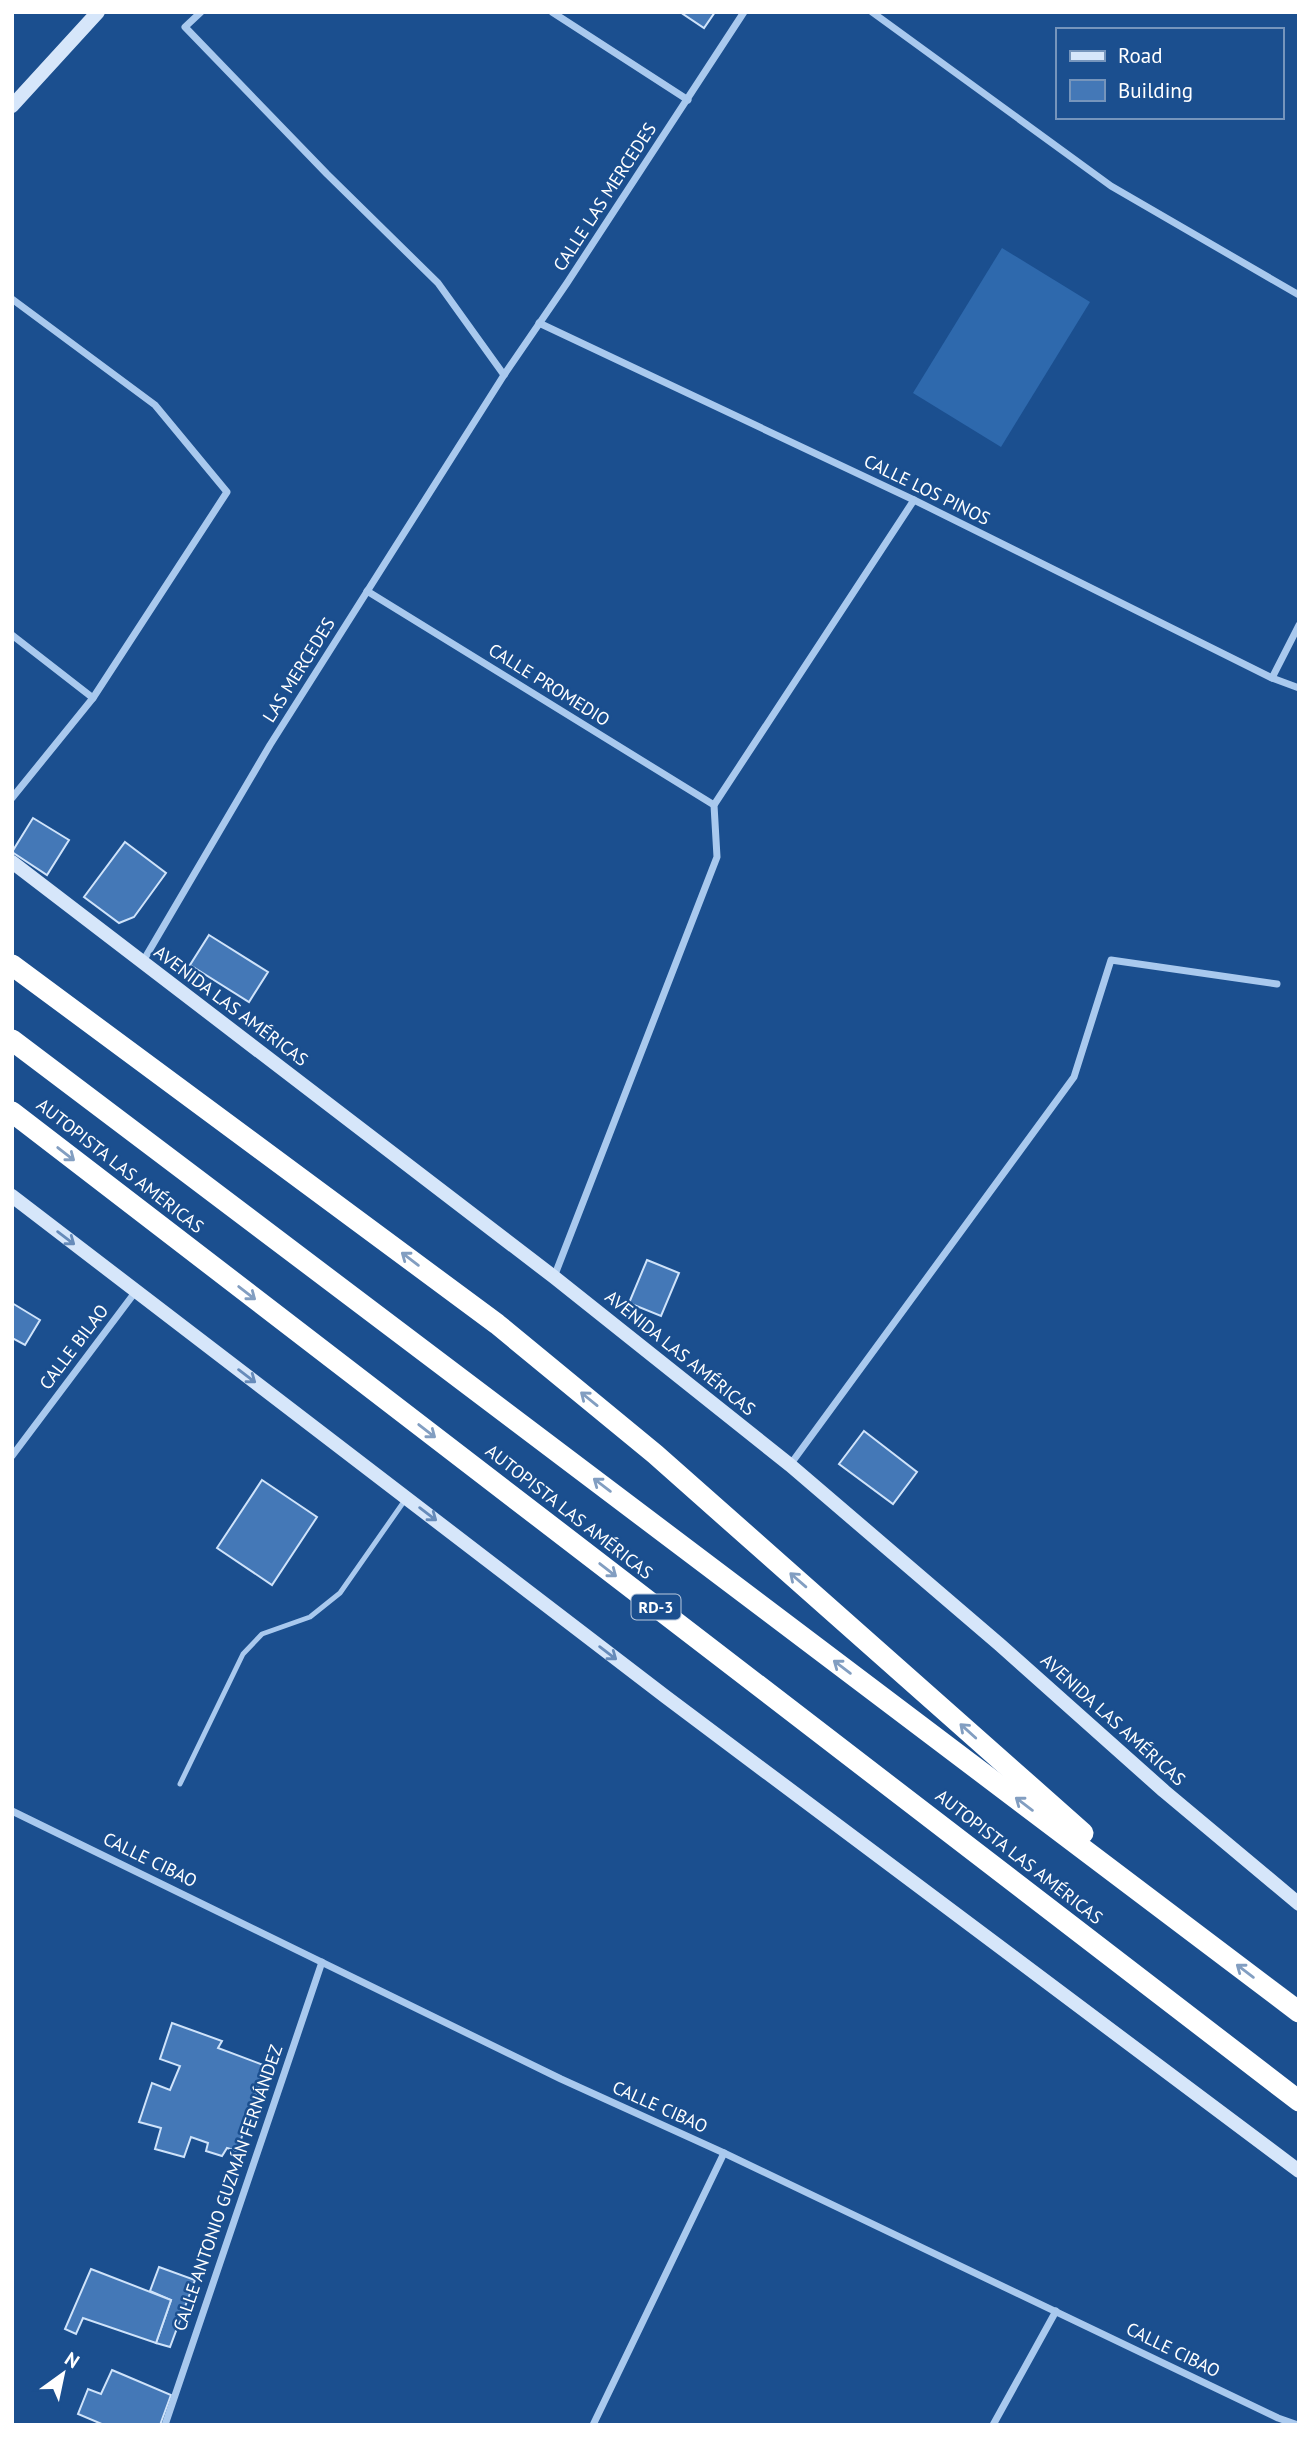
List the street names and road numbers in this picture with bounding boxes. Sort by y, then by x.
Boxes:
street label: CALLE LAS MERCEDES [548,118,661,275]
street label: CALLE LOS PINOS [860,449,994,530]
street label: LAS MERCEDES [257,613,340,726]
street label: CALLE PROMEDIO [484,638,614,731]
street label: AVENIDA LAS AMÉRICAS [150,940,313,1071]
street label: AUTOPISTA LAS AMÉRICAS [32,1093,209,1238]
street label: AVENIDA LAS AMÉRICAS [600,1285,760,1420]
street label: CALLE BILAO [34,1299,113,1394]
street label: AUTOPISTA LAS AMÉRICAS [481,1439,658,1584]
road number: RD-3 [632,1595,680,1620]
street label: AVENIDA LAS AMÉRICAS [1036,1649,1190,1791]
street label: AUTOPISTA LAS AMÉRICAS [931,1784,1108,1929]
street label: CALLE CIBAO [99,1827,201,1892]
street label: CALLE ANTONIO GUZMÁN FERNÁNDEZ [168,2041,288,2334]
street label: CALLE CIBAO [609,2075,711,2138]
street label: CALLE CIBAO [1122,2317,1224,2382]

